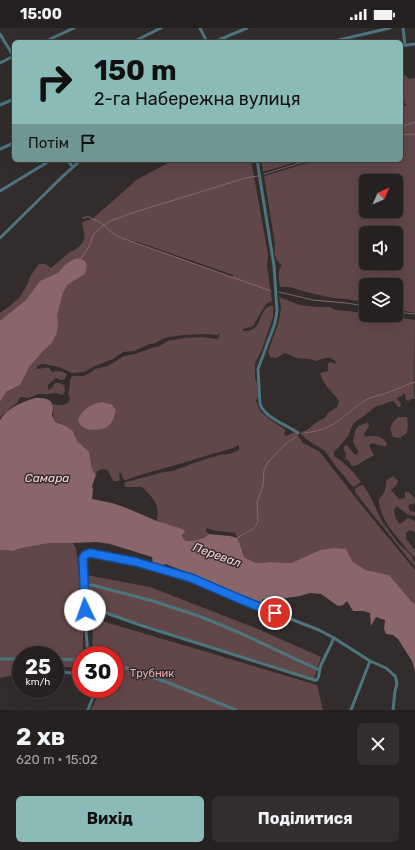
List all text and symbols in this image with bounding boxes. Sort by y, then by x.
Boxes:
text: 15:00 [20,5,62,23]
text: 150 m [94,54,177,87]
icon: right [28,56,80,108]
text: 2-га Набережна вулиця [94,88,301,110]
icon: arrive [77,132,99,154]
text: Потім [28,134,69,152]
north arrow [359,174,403,218]
map controls [359,174,403,322]
button: sound [359,226,403,270]
button: layers [359,278,403,322]
water label: Самара [25,471,69,485]
water label: Перевал [191,540,243,570]
position arrow [64,589,106,631]
pin [258,596,292,630]
icon: arrive [264,602,286,624]
speed limit sign: 30 [72,646,124,698]
text: 25 [25,655,51,679]
park label: Трубник [130,667,174,680]
text: km/h [26,676,50,688]
text: 2 хв [16,723,65,751]
button: close [357,723,399,765]
text: 620 m · 15:02 [16,752,98,767]
button: Вихід [16,796,204,842]
button: Поділитися [212,796,399,842]

